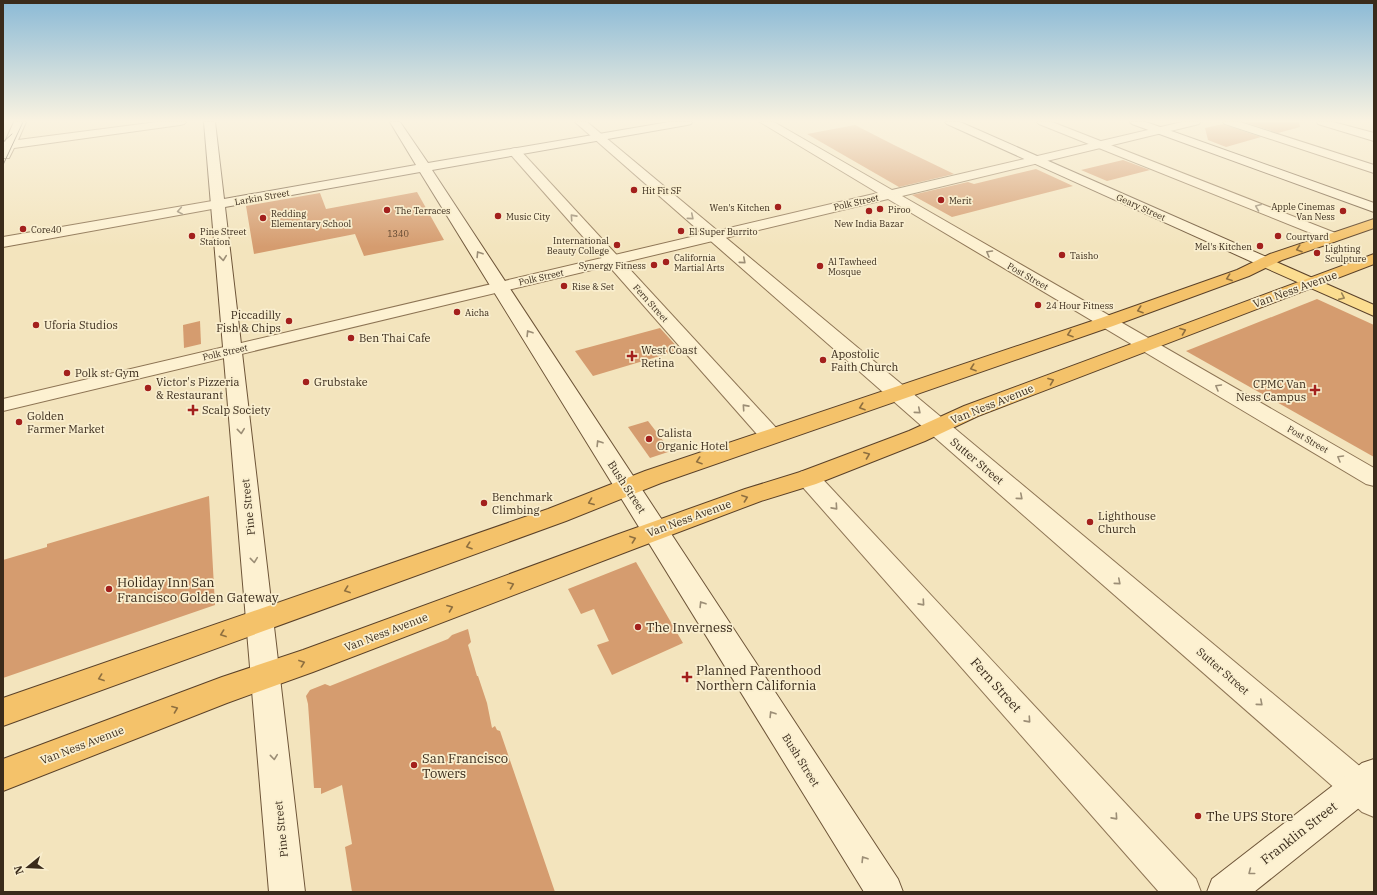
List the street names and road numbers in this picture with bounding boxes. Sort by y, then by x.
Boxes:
street label: Larkin Street [234,187,290,207]
street label: Polk Street [832,191,880,213]
street label: Geary Street [1115,191,1167,223]
street label: Post Street [1006,260,1050,292]
street label: Polk Street [517,266,565,288]
street label: Van Ness Avenue [1251,267,1339,311]
street label: Fern Street [631,282,671,324]
street label: Polk Street [201,341,249,363]
street label: Van Ness Avenue [948,381,1036,427]
street label: Post Street [1286,423,1330,455]
street label: Sutter Street [948,435,1007,487]
street label: Bush Street [605,458,649,516]
street label: Pine Street [238,478,258,536]
street label: Van Ness Avenue [645,496,733,540]
street label: Van Ness Avenue [342,610,430,654]
street label: Sutter Street [1194,644,1252,698]
street label: Fern Street [967,654,1025,716]
street label: Van Ness Avenue [38,723,126,767]
street label: Bush Street [779,731,823,789]
street label: Franklin Street [1257,798,1341,868]
street label: Pine Street [271,800,291,858]

